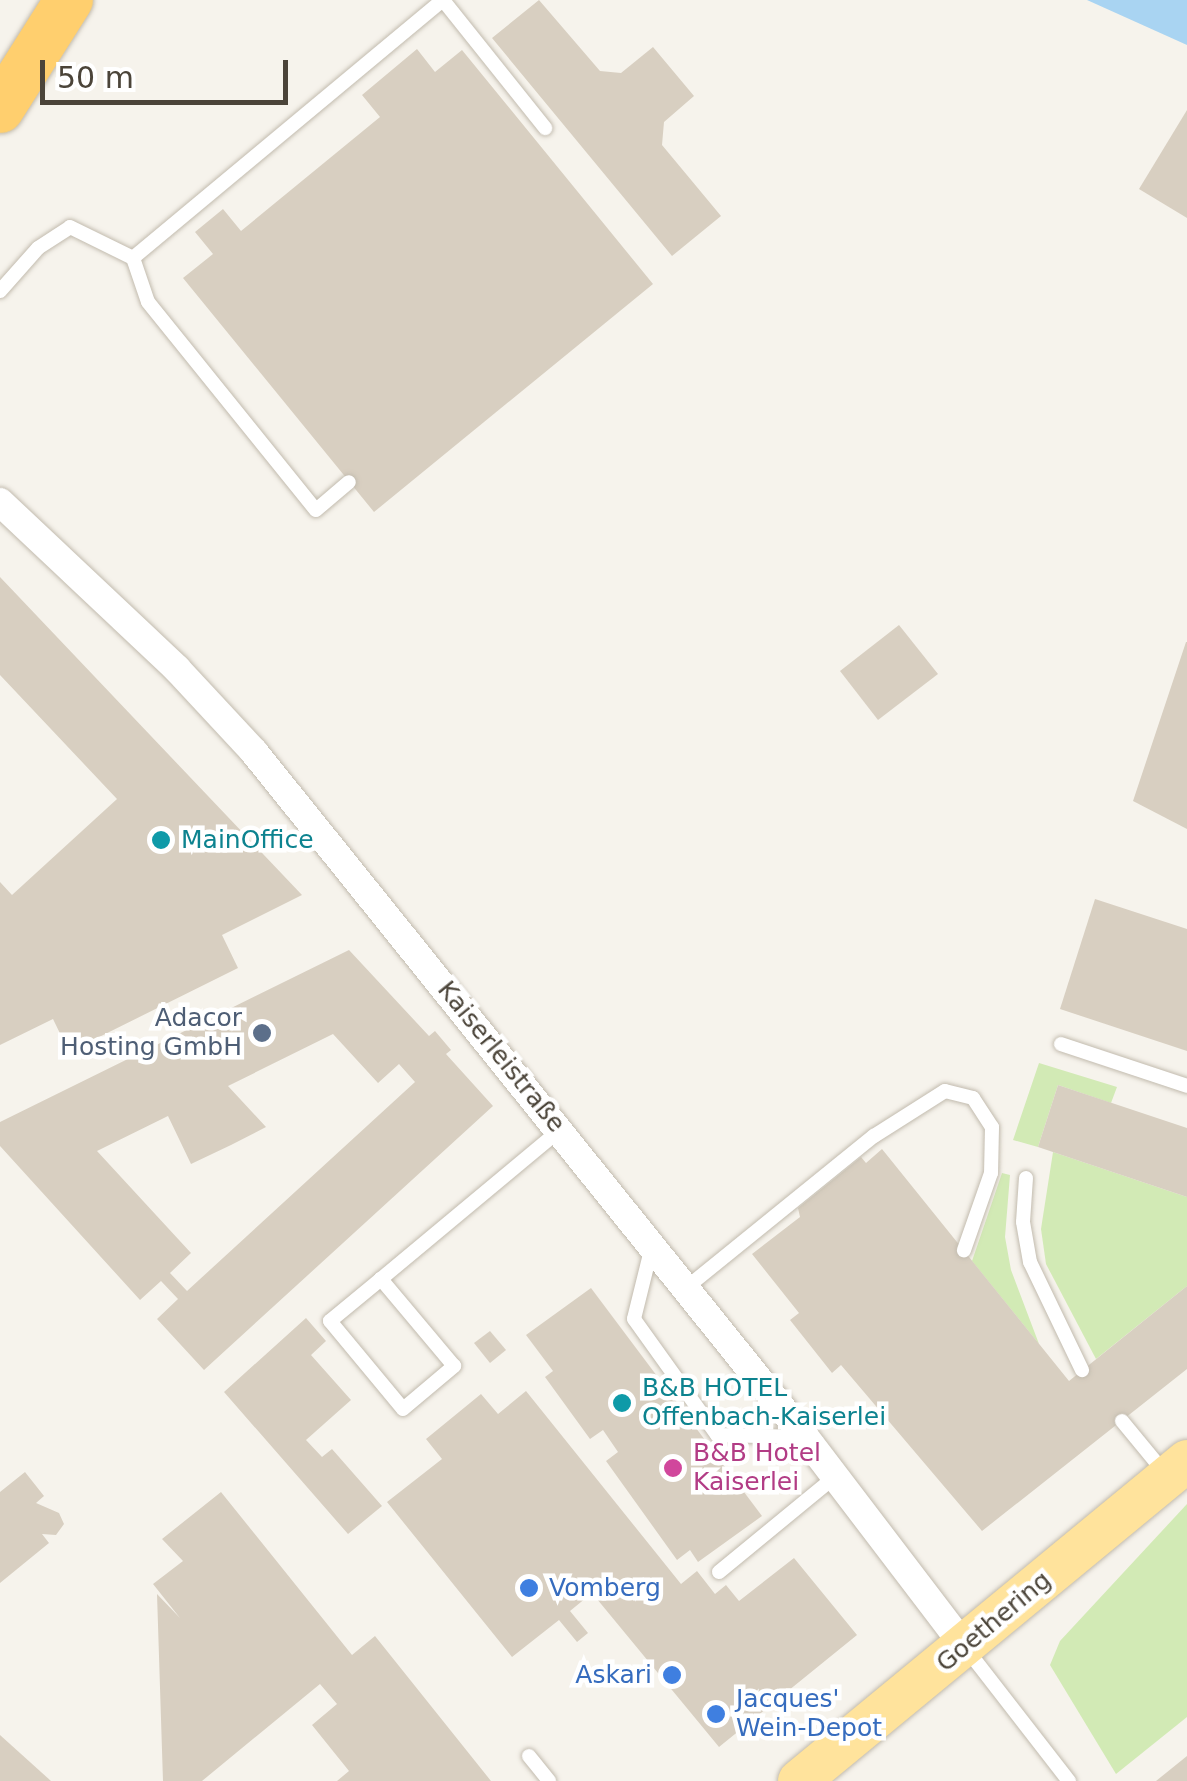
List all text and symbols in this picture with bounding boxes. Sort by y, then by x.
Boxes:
scale bar [45,40,292,102]
text: 50 m [57,60,134,95]
place label: MainOffice [181,825,314,855]
marker: MainOffice [150,829,172,851]
street label: Kaiserleistraße [431,975,571,1139]
place label: Adacor Hosting GmbH [60,1004,242,1063]
marker: Adacor Hosting GmbH [251,1022,273,1044]
place label: B&B HOTEL Offenbach-Kaiserlei [642,1374,886,1433]
marker: B&B HOTEL Offenbach-Kaiserlei [611,1392,633,1414]
place label: B&B Hotel Kaiserlei [693,1439,821,1498]
marker: B&B Hotel Kaiserlei [662,1457,684,1479]
street label: Goethering [931,1566,1057,1678]
place label: Vomberg [549,1573,661,1603]
marker: Vomberg [518,1577,540,1599]
place label: Askari [575,1660,652,1690]
marker: Askari [661,1664,683,1686]
place label: Jacques' Wein-Depot [736,1685,882,1744]
marker: Jacques' Wein-Depot [705,1703,727,1725]

